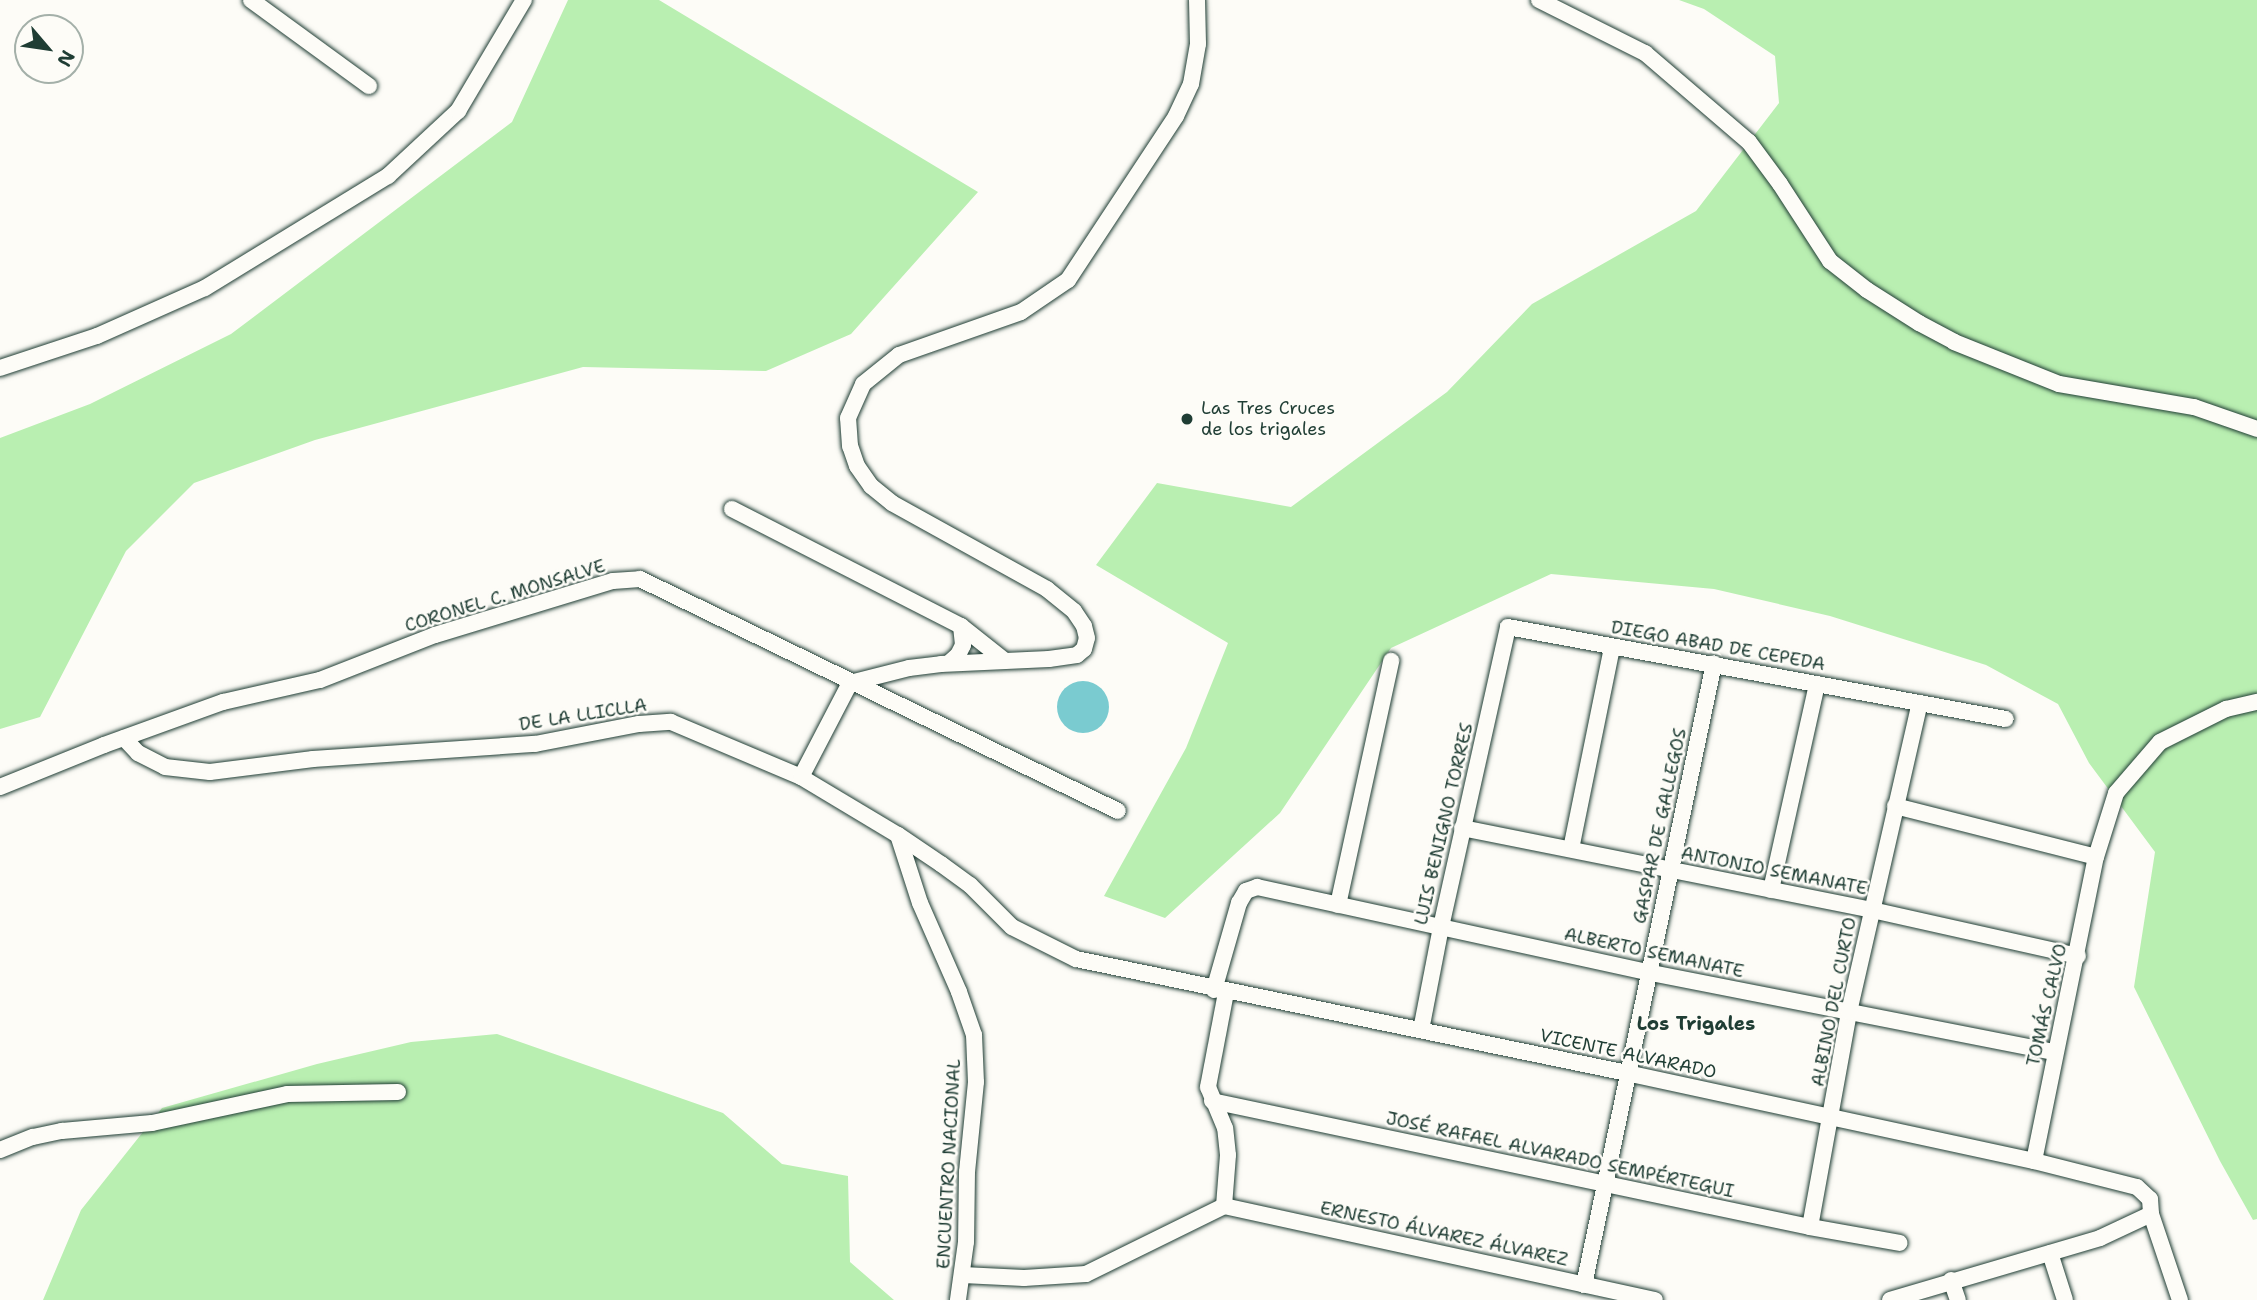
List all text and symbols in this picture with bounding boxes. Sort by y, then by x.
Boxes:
north arrow [14,14,84,84]
text: N [51,46,81,71]
place label: Las Tres Cruces de los trigales [1201,398,1335,440]
marker: Las Tres Cruces de los trigales [1179,411,1195,427]
street label: CORONEL C. MONSALVE [402,555,608,637]
street label: DIEGO ABAD DE CEPEDA [1609,617,1827,675]
street label: DE LA LLICLLA [518,694,648,736]
street label: LUIS BENIGNO TORRES [1410,721,1478,927]
street label: GASPAR DE GALLEGOS [1629,726,1691,926]
street label: ANTONIO SEMANATE [1679,842,1869,900]
street label: ALBINO DEL CURTO [1807,915,1861,1089]
street label: ALBERTO SEMANATE [1562,923,1746,983]
street label: TOMÁS CALVO [2022,942,2072,1068]
district label: Los Trigales [1637,1013,1755,1035]
street label: VICENTE ALVARADO [1538,1025,1718,1083]
street label: ENCUENTRO NACIONAL [933,1058,965,1270]
street label: JOSÉ RAFAEL ALVARADO SEMPÉRTEGUI [1384,1108,1736,1202]
street label: ERNESTO ÁLVAREZ ÁLVAREZ [1318,1197,1570,1271]

